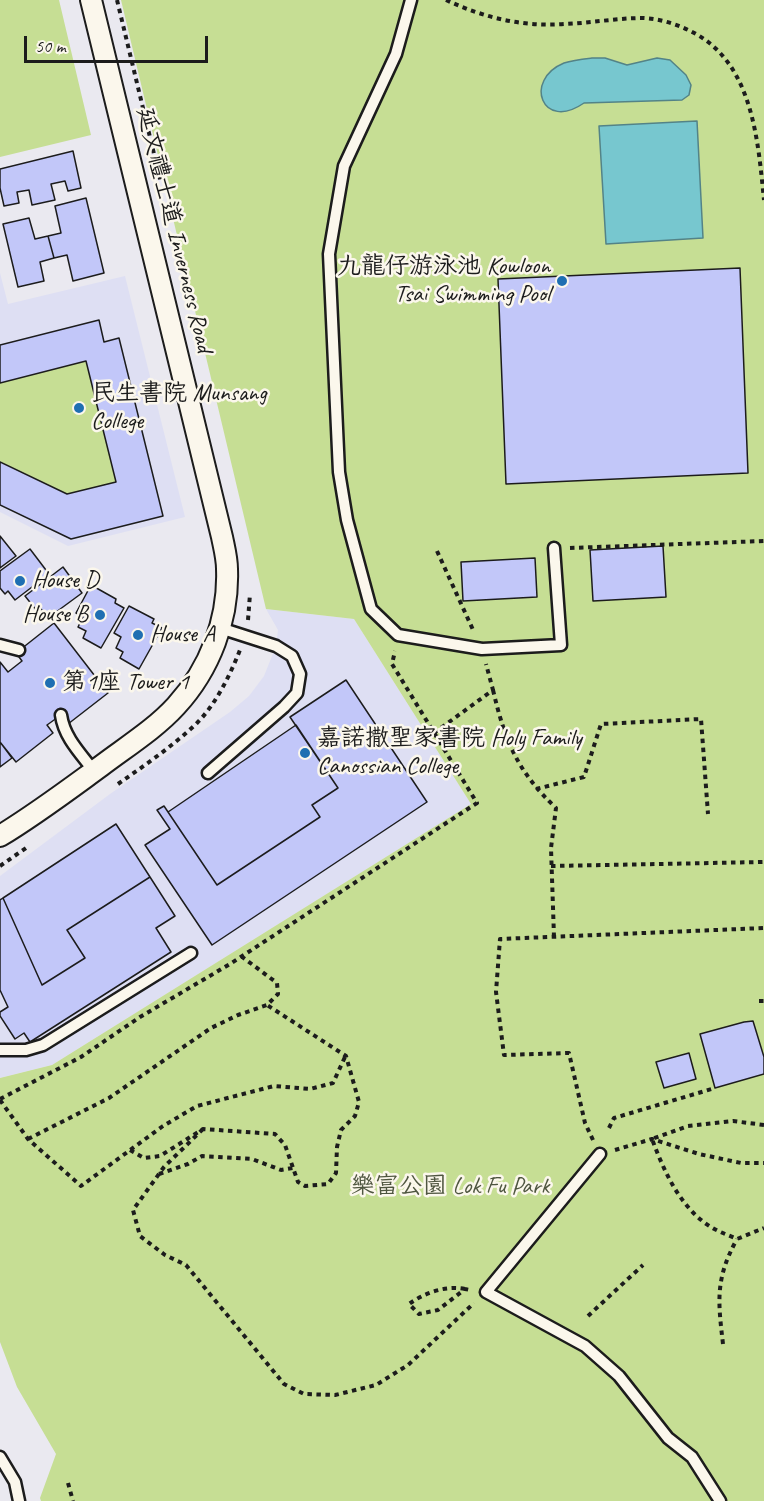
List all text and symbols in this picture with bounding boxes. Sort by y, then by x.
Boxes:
scale bar [27,24,212,62]
text: 50 m [35,35,66,57]
street label: 延文禮士道 Inverness Road [130,105,218,355]
place label: 九龍仔游泳池 Kowloon Tsai Swimming Pool [337,253,550,309]
marker: 九龍仔游泳池 Kowloon Tsai Swimming Pool [555,274,569,288]
place label: 民生書院 Munsang College [91,380,267,436]
marker: 民生書院 Munsang College [72,401,86,415]
place label: House D [32,567,99,595]
marker: House D [13,574,27,588]
place label: House B [23,601,88,629]
marker: House B [93,608,107,622]
place label: House A [150,621,215,649]
marker: House A [131,628,145,642]
place label: 第1座 Tower 1 [62,669,189,697]
marker: 第1座 Tower 1 [43,676,57,690]
place label: 嘉諾撒聖家書院 Holy Family Canossian College [317,725,582,781]
marker: 嘉諾撒聖家書院 Holy Family Canossian College [298,746,312,760]
park label: 樂富公園 Lok Fu Park [351,1173,549,1201]

